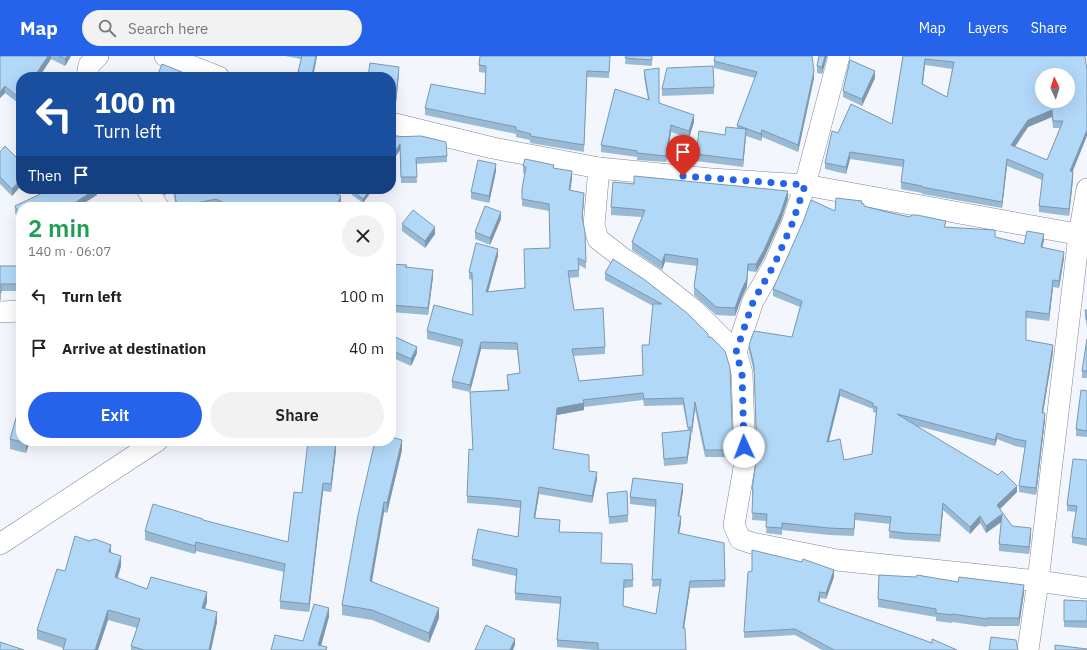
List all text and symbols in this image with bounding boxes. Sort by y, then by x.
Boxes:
search box [82,10,362,46]
text: Map [20,16,58,40]
icon: search [96,17,118,39]
text: Search here [128,19,208,38]
text: Map [919,19,946,37]
text: Layers [968,19,1009,37]
text: Share [1031,19,1067,37]
north arrow [1035,68,1075,108]
map controls [1035,68,1075,108]
text: 100 m [94,84,176,121]
icon: left [28,88,80,140]
text: Turn left [94,120,162,143]
pin [666,135,700,176]
icon: arrive [672,141,694,163]
icon: arrive [70,164,92,186]
text: Then [28,166,62,185]
text: 2 min [28,212,90,244]
button: close [342,215,384,257]
text: 140 m · 06:07 [28,243,111,260]
icon: left [28,285,50,307]
text: Turn left [62,287,122,306]
text: 100 m [340,287,384,306]
icon: arrive [28,337,50,359]
text: Arrive at destination [62,339,206,358]
text: 40 m [349,339,384,358]
button: Exit [28,392,202,438]
button: Share [210,392,384,438]
position arrow [723,426,765,468]

